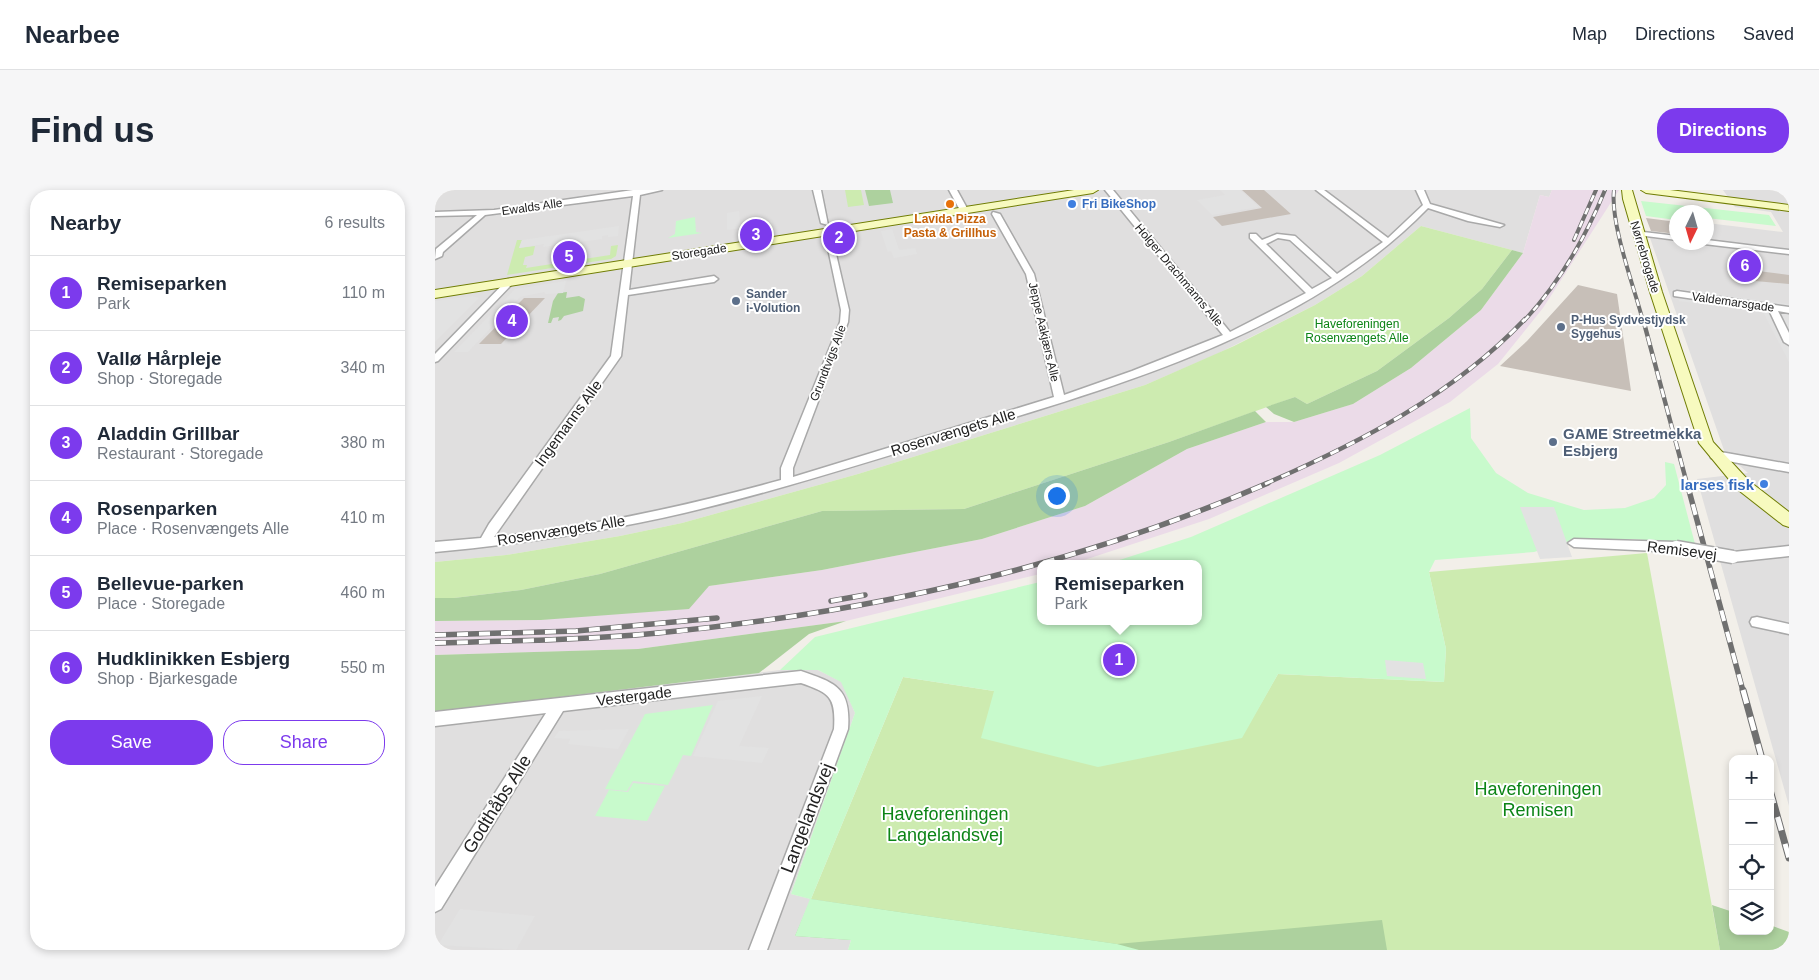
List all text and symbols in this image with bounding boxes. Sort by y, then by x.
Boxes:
text: Nearbee [25,21,120,48]
text: Map [1572,24,1607,44]
text: Directions [1635,24,1715,44]
text: Saved [1743,24,1794,44]
button: Directions [1657,108,1789,153]
text: Find us [30,110,154,149]
street label: Ewalds Alle [501,196,564,218]
place label: Fri BikeShop [1082,197,1156,211]
marker: Lavida Pizza Pasta & Grillhus [944,198,956,210]
marker: Fri BikeShop [1066,198,1078,210]
north arrow [1669,205,1714,250]
text: Nearby [50,211,121,234]
place label: Lavida Pizza Pasta & Grillhus [904,212,997,240]
text: 6 results [325,214,385,231]
pin: 3 [740,216,772,254]
pin: 2 [823,219,855,257]
street label: Nørrebrogade [1627,219,1663,295]
street label: Holger Drachmanns Alle [1132,221,1226,329]
pin: 5 [553,238,585,276]
street label: Storegade [671,241,728,263]
pin: 6 [1729,247,1761,285]
text: Remiseparken [97,273,227,294]
street label: Jeppe Aakjærs Alle [1026,281,1062,384]
text: 1 [62,284,70,301]
text: 110 m [342,284,385,301]
place label: Sander i-Volution [746,287,800,315]
street label: Valdemarsgade [1691,289,1775,315]
text: Park [97,295,130,312]
marker: Sander i-Volution [730,295,742,307]
pin: 4 [496,302,528,340]
place label: P-Hus Sydvestjydsk Sygehus [1571,313,1686,341]
park label: Haveforeningen Rosenvængets Alle [1305,317,1409,345]
marker: P-Hus Sydvestjydsk Sygehus [1555,321,1567,333]
street label: Grundtvigs Alle [807,323,849,403]
text: Vallø Hårpleje [97,348,222,369]
text: 2 [62,359,70,376]
text: 340 m [341,359,385,376]
text: Shop · Storegade [97,370,222,387]
street label: Ingemanns Alle [531,377,605,469]
street label: Rosenvængets Alle [889,405,1017,459]
text: Aladdin Grillbar [97,423,240,444]
place label: GAME Streetmekka Esbjerg [1563,425,1702,459]
text: 3 [62,434,70,451]
text: 380 m [341,434,385,451]
marker: GAME Streetmekka Esbjerg [1547,436,1559,448]
text: Restaurant · Storegade [97,445,263,462]
place label: larses fisk [1681,476,1755,493]
marker: larses fisk [1758,478,1770,490]
your location [1044,483,1070,509]
text: Rosenparken [97,498,217,519]
text: 4 [62,509,70,526]
text: 410 m [341,509,385,526]
street label: Rosenvængets Alle [496,511,626,549]
text: Place · Rosenvængets Alle [97,520,289,537]
street label: Remisevej [1646,537,1718,563]
popup [1037,560,1202,625]
text: Bellevue-parken [97,573,244,594]
text: Remiseparken [1055,573,1184,594]
text: 5 [62,584,70,601]
text: 460 m [341,584,385,601]
text: Place · Storegade [97,595,225,612]
text: Park [1055,595,1087,612]
pin: 1 [1103,641,1135,679]
text: Hudklinikken Esbjerg [97,648,290,669]
text: 6 [62,659,70,676]
text: 550 m [341,659,385,676]
text: Shop · Bjarkesgade [97,670,238,687]
street label: Vestergade [595,683,673,709]
button: Save [50,720,213,765]
button: Share [223,720,385,765]
street label: Godthåbs Alle [459,751,535,857]
map controls [1729,755,1774,935]
button: + [1729,755,1774,800]
street label: Langelandsvej [777,760,837,876]
park label: Haveforeningen Remisen [1474,779,1602,820]
button: − [1729,800,1774,845]
park label: Haveforeningen Langelandsvej [881,804,1009,845]
button: locate [1729,845,1774,890]
button: layers [1729,890,1774,935]

